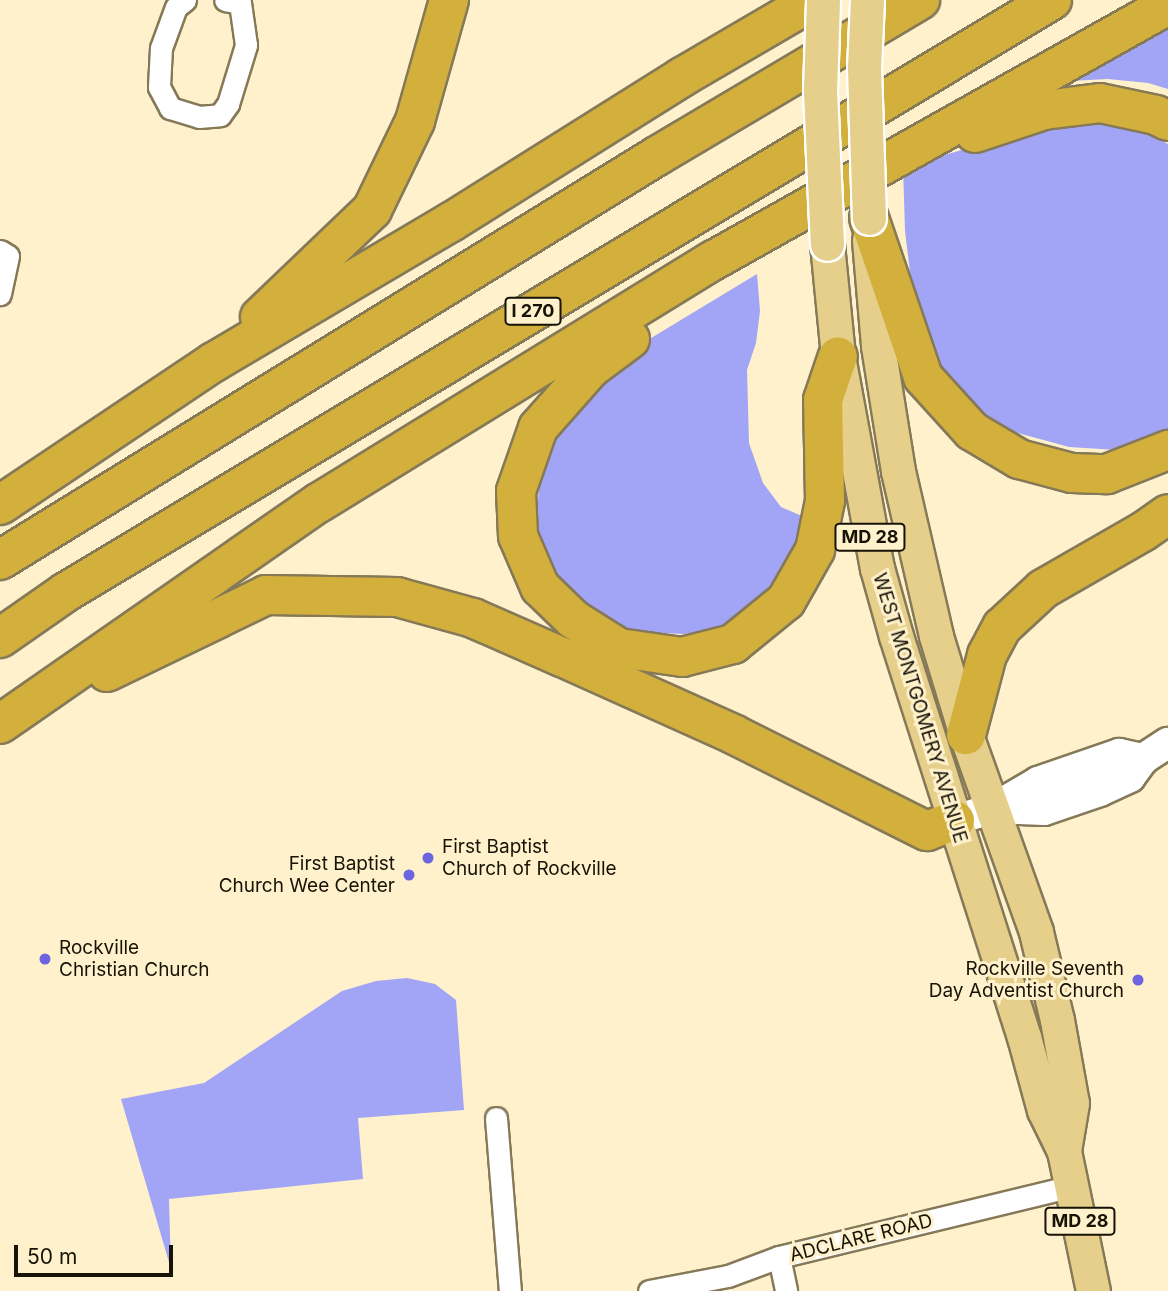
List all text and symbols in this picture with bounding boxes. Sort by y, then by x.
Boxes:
road number: I 270 [503,296,563,326]
road number: MD 28 [833,522,907,552]
street label: WEST MONTGOMERY AVENUE [868,570,972,846]
place label: First Baptist Church of Rockville [442,836,617,880]
marker: First Baptist Church of Rockville [420,850,436,866]
place label: First Baptist Church Wee Center [219,853,395,897]
marker: First Baptist Church Wee Center [401,867,417,883]
place label: Rockville Christian Church [59,937,210,981]
marker: Rockville Christian Church [37,951,53,967]
place label: Rockville Seventh Day Adventist Church [929,958,1124,1002]
marker: Rockville Seventh Day Adventist Church [1130,972,1146,988]
road number: MD 28 [1043,1206,1117,1236]
street label: ADCLARE ROAD [787,1209,935,1267]
scale bar [18,1232,177,1276]
text: 50 m [27,1244,77,1269]

